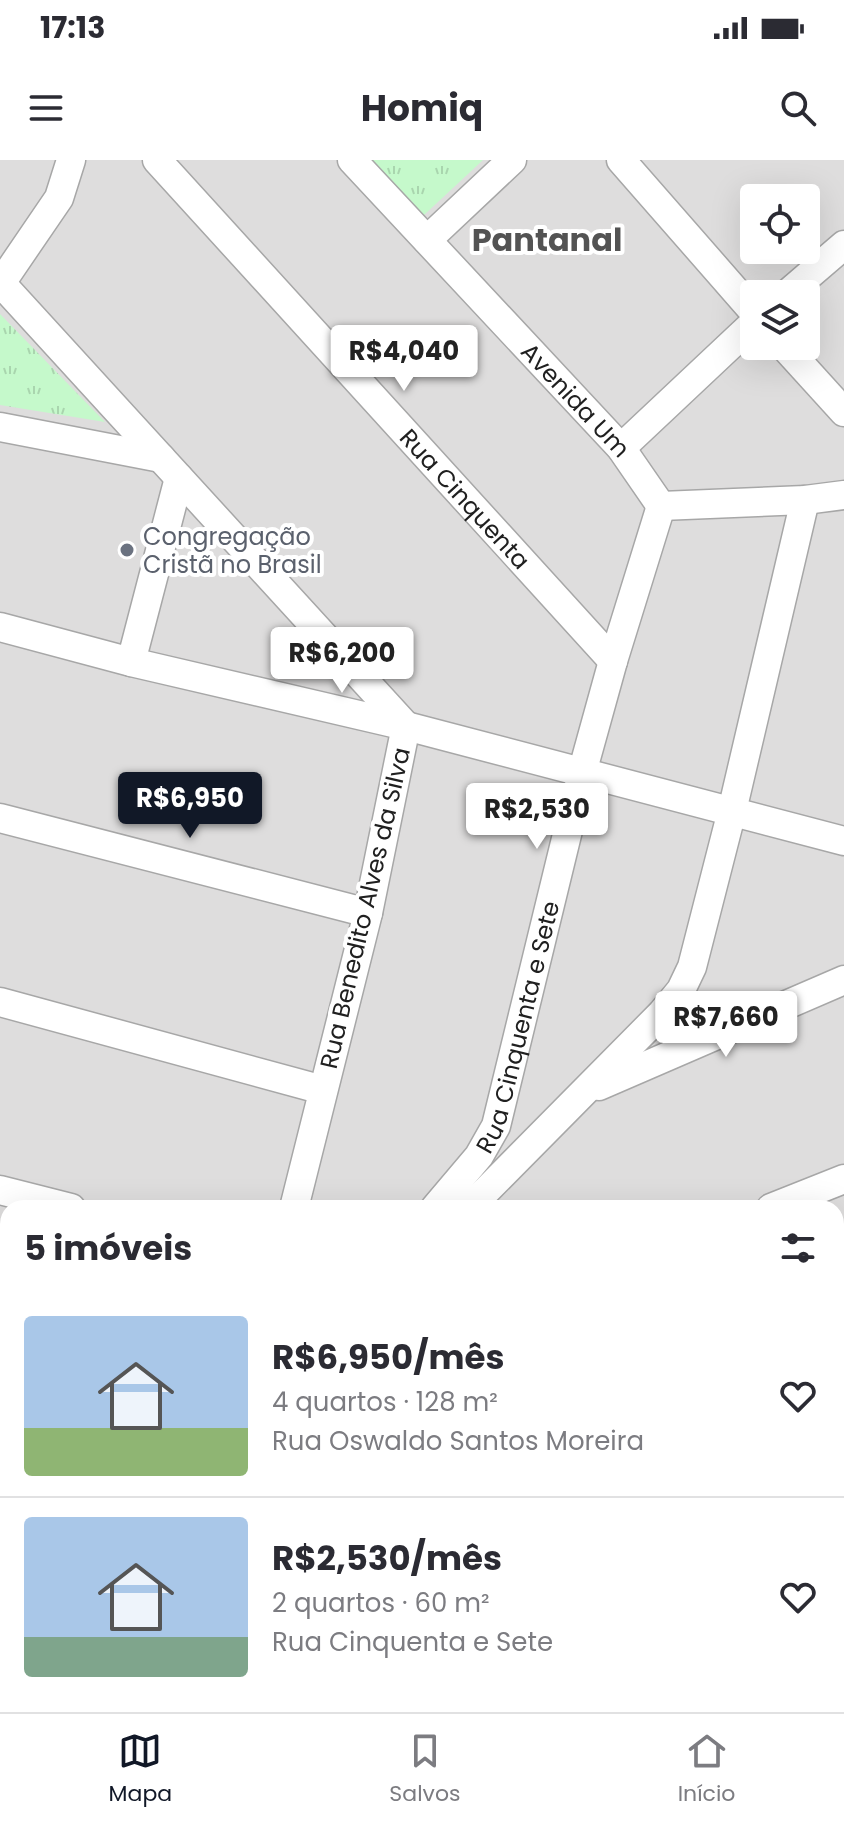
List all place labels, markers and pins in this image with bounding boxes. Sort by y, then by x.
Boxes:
pin: R$4,040 [330,325,478,393]
place label: Congregação Cristã no Brasil [143,520,322,581]
marker: Congregação Cristã no Brasil [118,541,136,559]
pin: R$6,200 [268,627,416,695]
pin: R$6,950 [116,772,264,840]
pin: R$2,530 [463,783,611,851]
pin: R$7,660 [652,991,800,1059]

